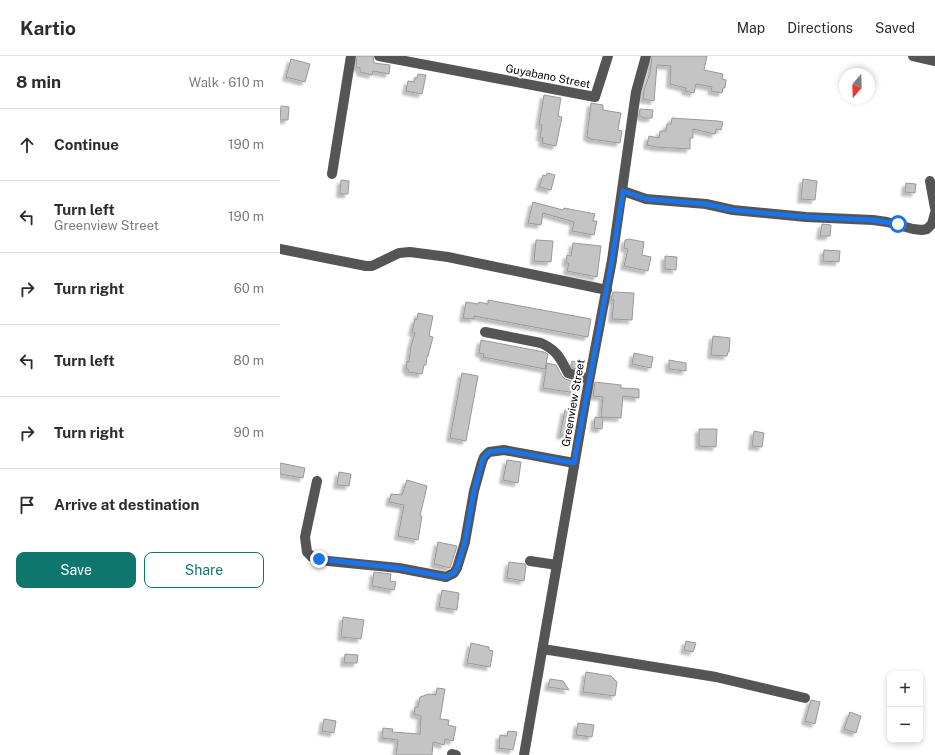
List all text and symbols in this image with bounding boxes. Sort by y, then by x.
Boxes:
text: Kartio [20,17,76,39]
text: Map [737,20,765,36]
text: Directions [787,20,853,36]
text: Saved [875,20,915,36]
street label: Guyabano Street [505,62,591,90]
north arrow [839,68,875,104]
text: 8 min [16,72,61,92]
text: Walk · 610 m [189,75,264,90]
icon: ahead [16,134,38,156]
text: Continue [54,136,119,153]
text: 190 m [228,137,264,152]
text: Turn left [54,201,115,218]
icon: left [16,206,38,228]
text: 190 m [228,209,264,224]
route start [889,215,907,233]
text: Greenview Street [54,218,159,233]
icon: right [16,278,38,300]
text: Turn right [54,280,124,297]
text: 60 m [234,281,264,296]
icon: left [16,350,38,372]
text: Turn left [54,352,115,369]
text: 80 m [233,353,264,368]
street label: Greenview Street [559,358,587,448]
icon: right [16,422,38,444]
text: Turn right [54,424,124,441]
text: 90 m [234,425,264,440]
icon: arrive [16,494,38,516]
text: Arrive at destination [54,496,199,513]
route end [310,550,328,568]
button: Save [16,552,136,588]
button: Share [144,552,264,588]
map controls [887,671,923,743]
button: + [887,671,923,707]
button: − [887,707,923,743]

